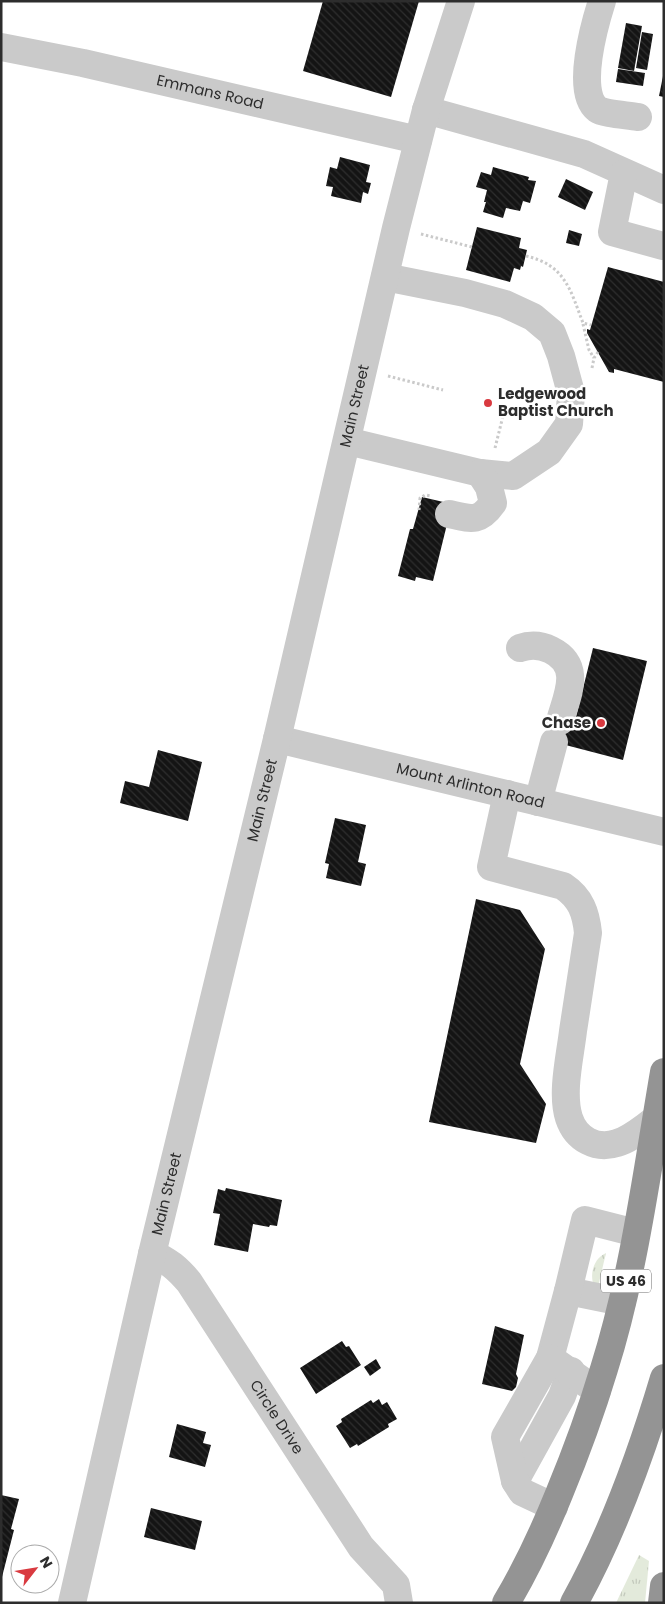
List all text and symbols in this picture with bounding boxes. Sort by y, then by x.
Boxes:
street label: Emmans Road [155,69,266,114]
street label: Main Street [334,362,374,449]
place label: Ledgewood Baptist Church [498,383,614,421]
marker: Ledgewood Baptist Church [482,397,494,409]
place label: Chase [542,712,591,733]
marker: Chase [595,717,607,729]
street label: Main Street [241,757,282,844]
street label: Mount Arlinton Road [394,757,547,813]
street label: Main Street [146,1150,186,1237]
road number: US 46 [601,1270,651,1292]
street label: Circle Drive [245,1376,309,1458]
north arrow [10,1544,60,1594]
text: N [35,1553,57,1572]

